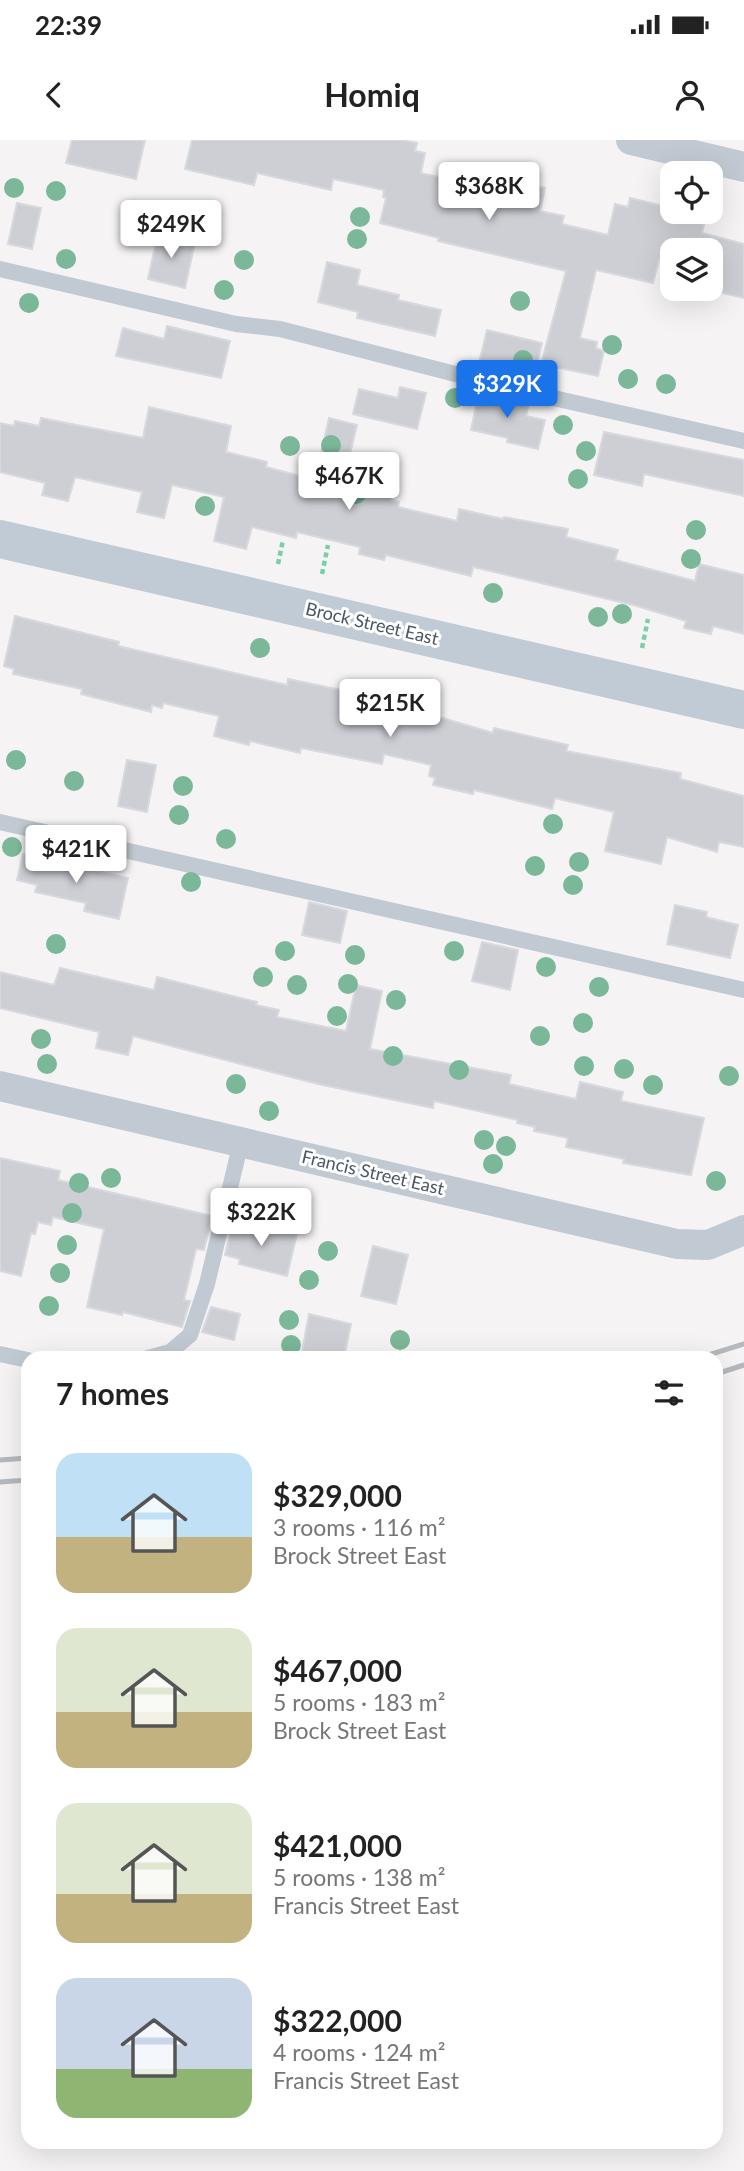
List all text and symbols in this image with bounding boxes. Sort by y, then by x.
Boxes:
text: 22:39 [35,9,102,41]
text: Homiq [324,75,420,114]
icon: back [35,76,73,114]
icon: person [671,76,709,114]
map controls [660,161,723,301]
button: locate [660,161,723,224]
pin: $368K [440,162,538,222]
text: $368K [454,171,524,199]
pin: $249K [122,200,220,260]
text: $249K [136,209,206,237]
button: layers [660,238,723,301]
pin: $329K [458,360,556,420]
text: $329K [472,369,542,397]
pin: $467K [300,452,398,512]
text: $467K [314,461,384,489]
street label: Brock Street East [304,597,441,649]
pin: $215K [341,680,439,739]
text: $215K [355,688,425,716]
pin: $421K [27,826,125,885]
text: $421K [41,834,111,862]
street label: Francis Street East [300,1145,447,1199]
pin: $322K [212,1188,310,1248]
text: $322K [226,1197,296,1225]
icon: filters [650,1374,688,1412]
text: 7 homes [56,1375,169,1411]
text: $329,000 [273,1477,402,1513]
icon: home [112,1481,196,1565]
text: 3 rooms · 116 m² [273,1513,445,1541]
text: Brock Street East [273,1541,446,1569]
text: $467,000 [273,1652,402,1688]
icon: home [112,1656,196,1740]
text: 5 rooms · 183 m² [273,1688,445,1716]
text: Brock Street East [273,1716,446,1744]
text: $421,000 [273,1827,402,1863]
icon: home [112,1831,196,1915]
text: 5 rooms · 138 m² [273,1863,445,1891]
text: Francis Street East [273,1891,459,1919]
text: $322,000 [273,2002,402,2038]
icon: home [112,2006,196,2090]
text: 4 rooms · 124 m² [273,2038,445,2066]
text: Francis Street East [273,2066,459,2094]

